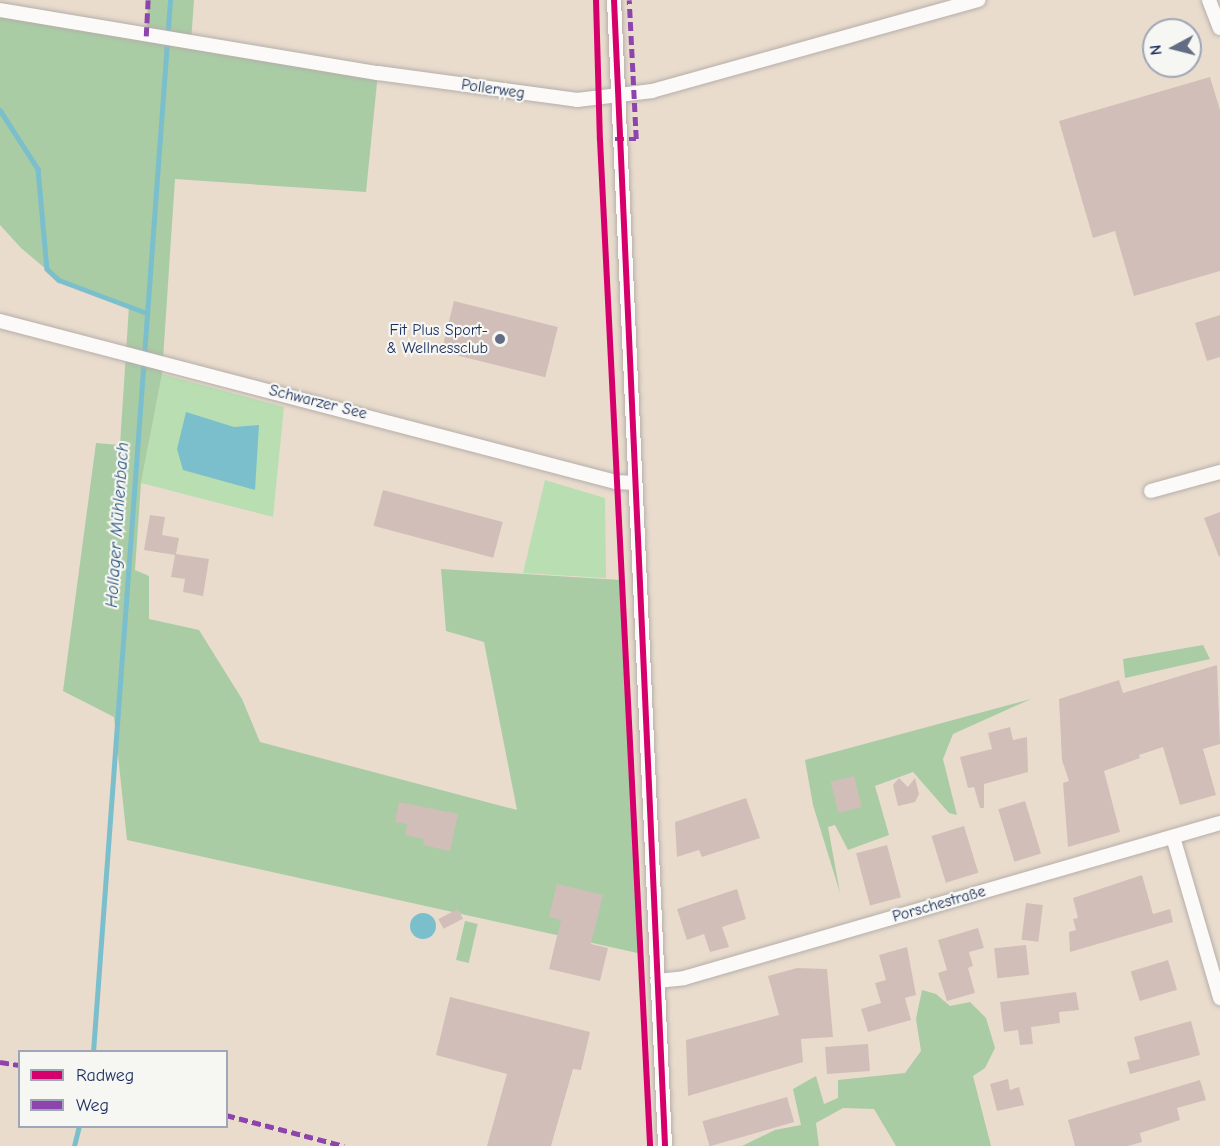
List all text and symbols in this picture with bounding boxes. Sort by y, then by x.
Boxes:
north arrow [1142,18,1202,78]
text: N [1147,44,1166,56]
street label: Pollerweg [460,75,526,103]
place label: Fit Plus Sport- & Wellnessclub [386,320,488,358]
marker: Fit Plus Sport- & Wellnessclub [493,332,507,346]
street label: Schwarzer See [267,381,369,423]
water label: Hollager Mühlenbach [101,442,135,608]
street label: Porschestraße [890,882,988,926]
legend [18,1050,228,1128]
text: Radweg [76,1065,134,1086]
text: Weg [76,1095,109,1116]

